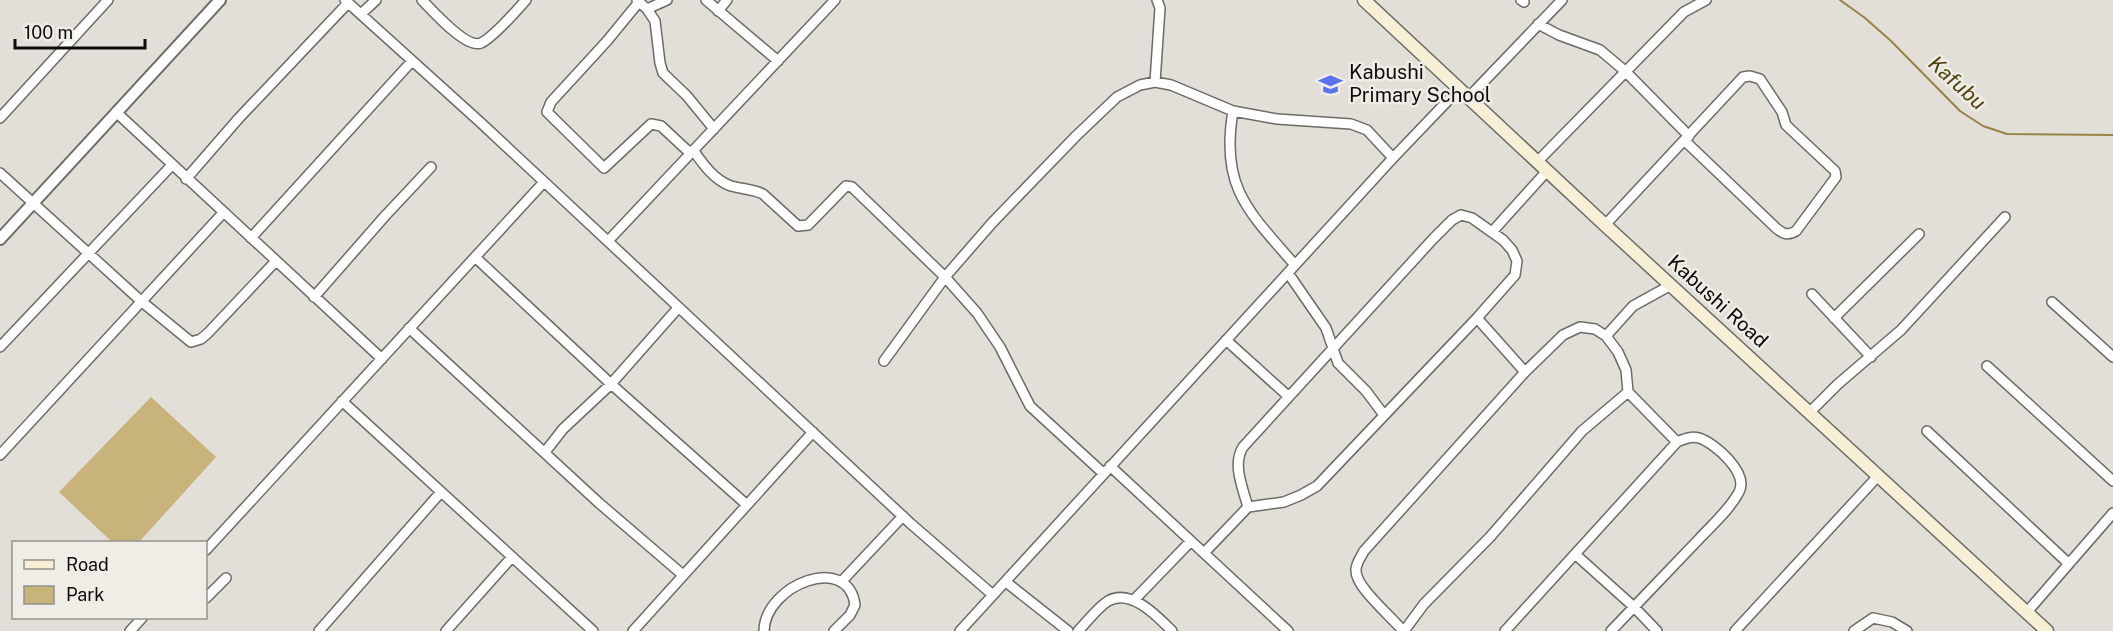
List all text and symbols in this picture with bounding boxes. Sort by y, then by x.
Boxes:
scale bar [15,12,146,50]
text: 100 m [24,22,73,43]
water label: Kafubu [1924,50,1991,115]
place label: Kabushi Primary School [1349,60,1491,107]
school or university icon: Kabushi Primary School [1318,71,1344,97]
street label: Kabushi Road [1663,250,1773,352]
legend [12,541,207,619]
text: Road [66,554,109,575]
text: Park [66,584,104,605]

